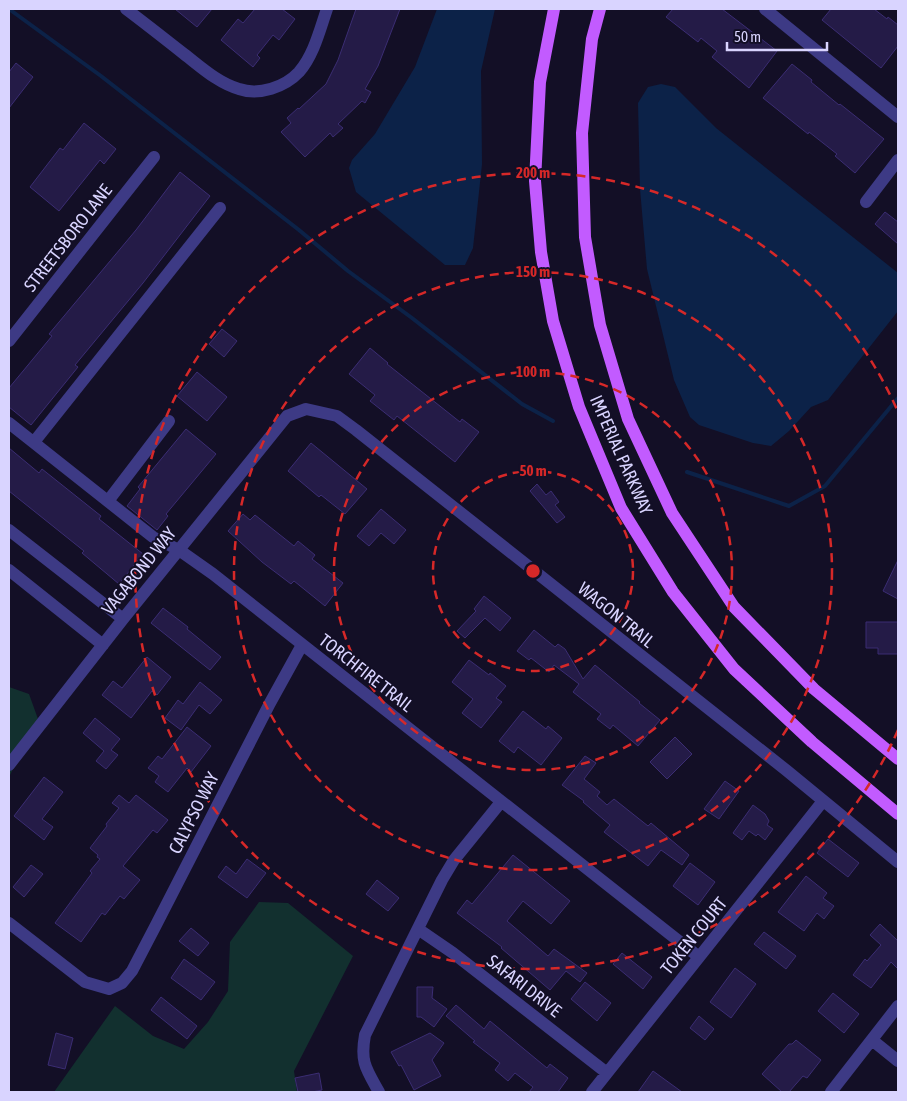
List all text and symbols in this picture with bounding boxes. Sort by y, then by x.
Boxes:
scale bar [727,20,827,52]
text: 50 m [734,28,761,45]
text: 200 m [516,164,550,181]
street label: STREETSBORO LANE [19,180,116,295]
text: 150 m [516,263,550,280]
text: 100 m [516,363,550,380]
street label: IMPERIAL PARKWAY [586,392,657,518]
text: 50 m [520,462,547,479]
street label: VAGABOND WAY [97,523,180,619]
centre of rings [524,562,542,580]
street label: WAGON TRAIL [574,578,659,652]
street label: TORCHFIRE TRAIL [315,629,418,716]
street label: CALYPSO WAY [164,769,223,857]
street label: TOKEN COURT [656,893,731,979]
street label: SAFARI DRIVE [483,950,566,1021]

